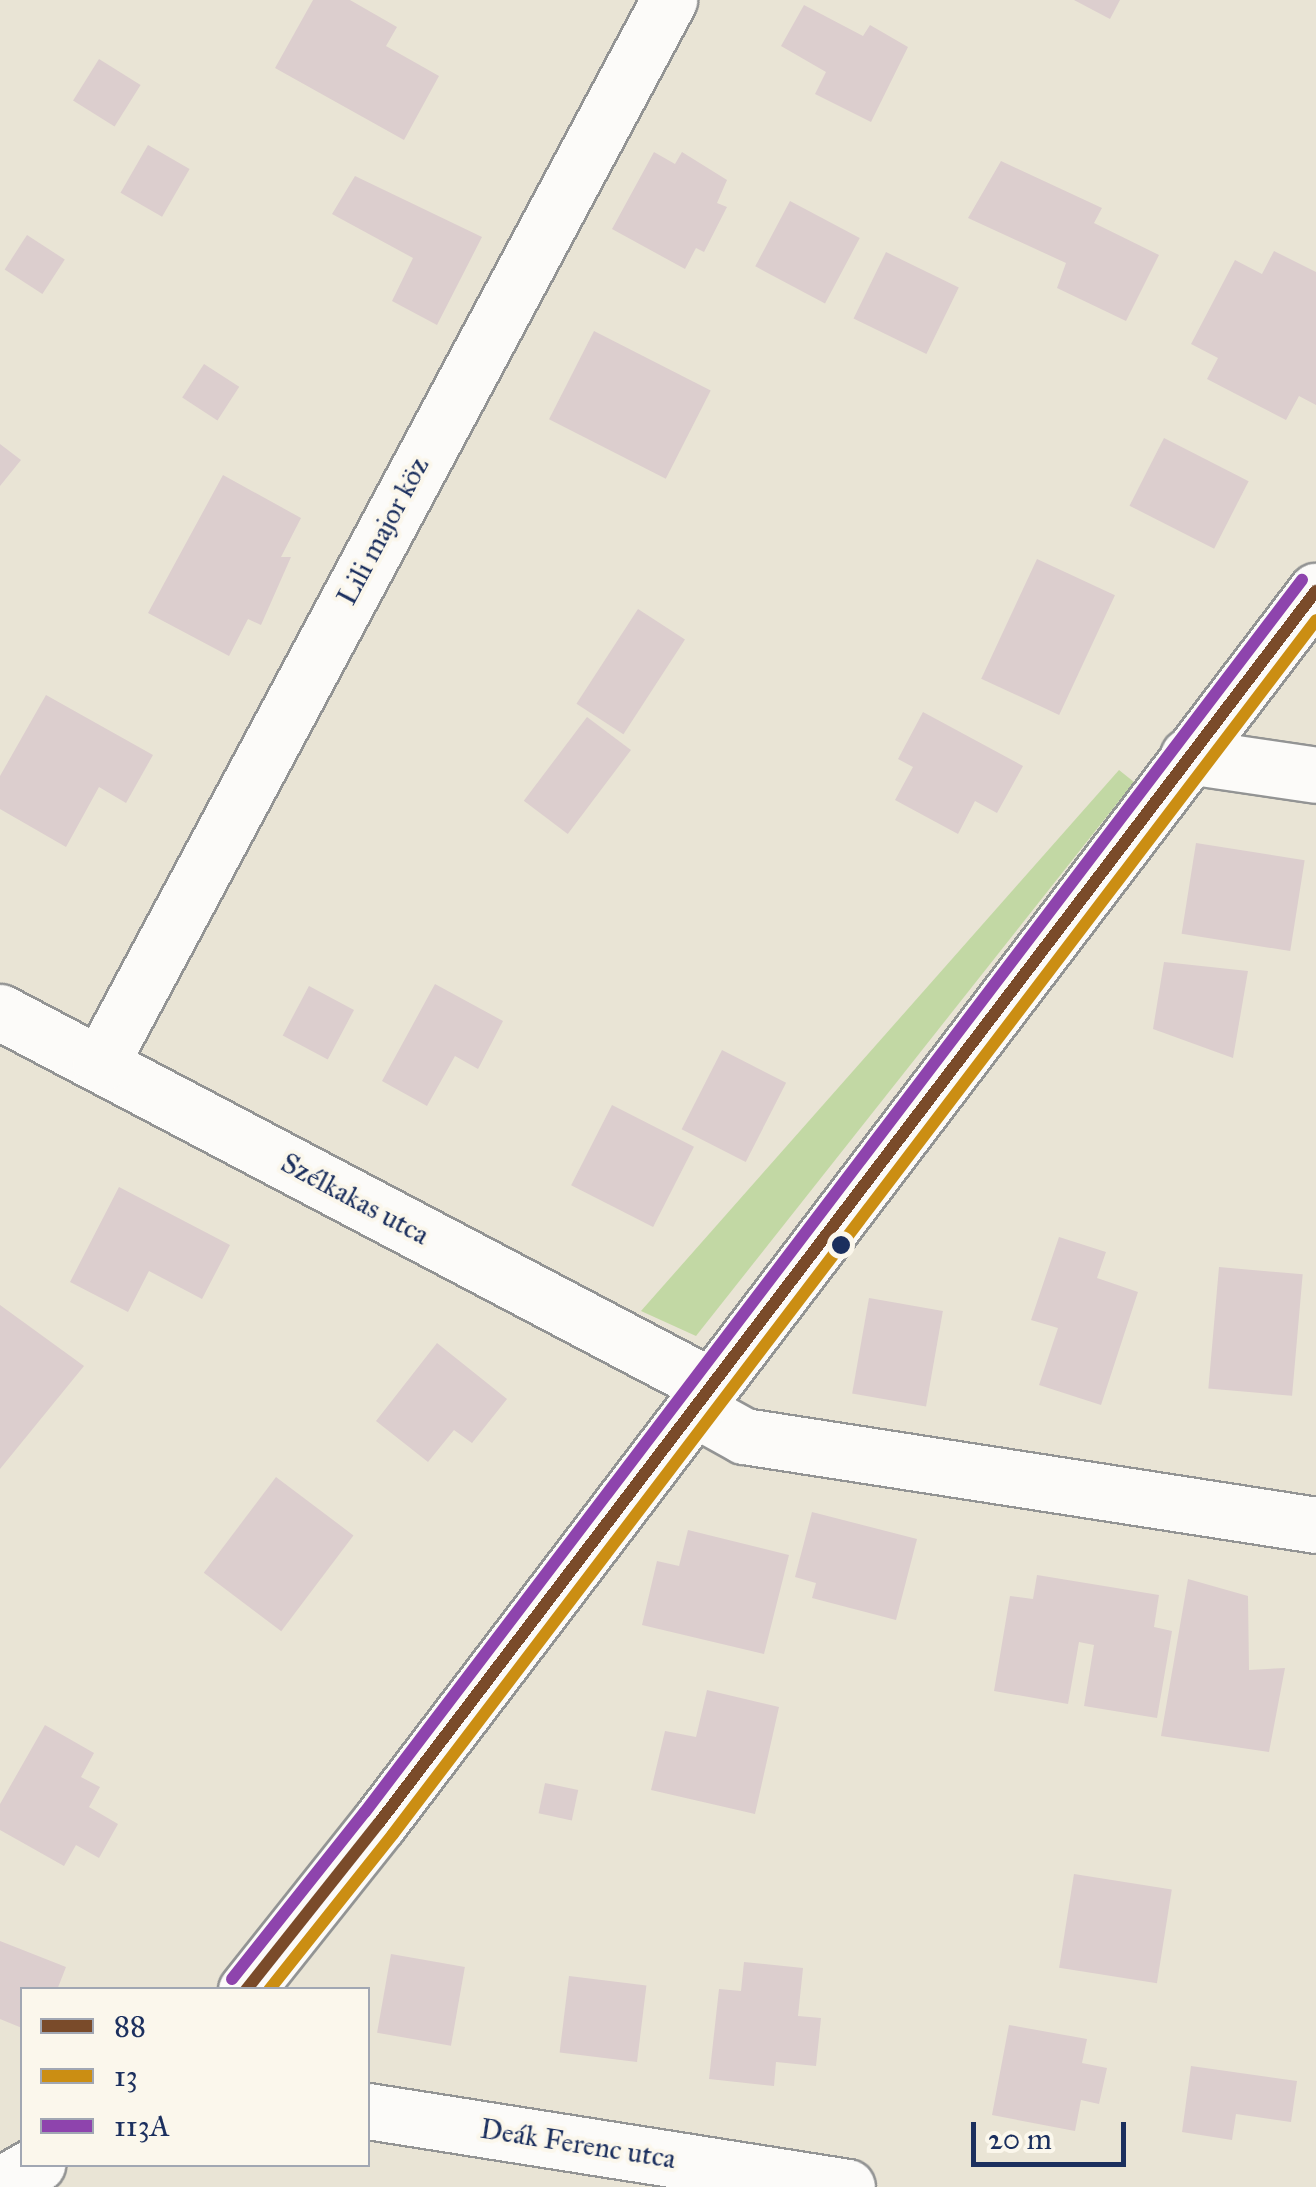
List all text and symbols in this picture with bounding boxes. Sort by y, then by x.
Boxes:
street label: Lili major köz [330,451,436,611]
street label: Szélkakas utca [275,1146,435,1252]
unlabelled marker [831,1235,851,1255]
legend [20,1987,370,2167]
text: 88 [114,2008,146,2044]
text: 13 [114,2058,138,2094]
scale bar [976,2102,1131,2164]
text: 113A [114,2108,170,2144]
street label: Deák Ferenc utca [478,2112,678,2176]
text: 20 m [988,2121,1052,2157]

